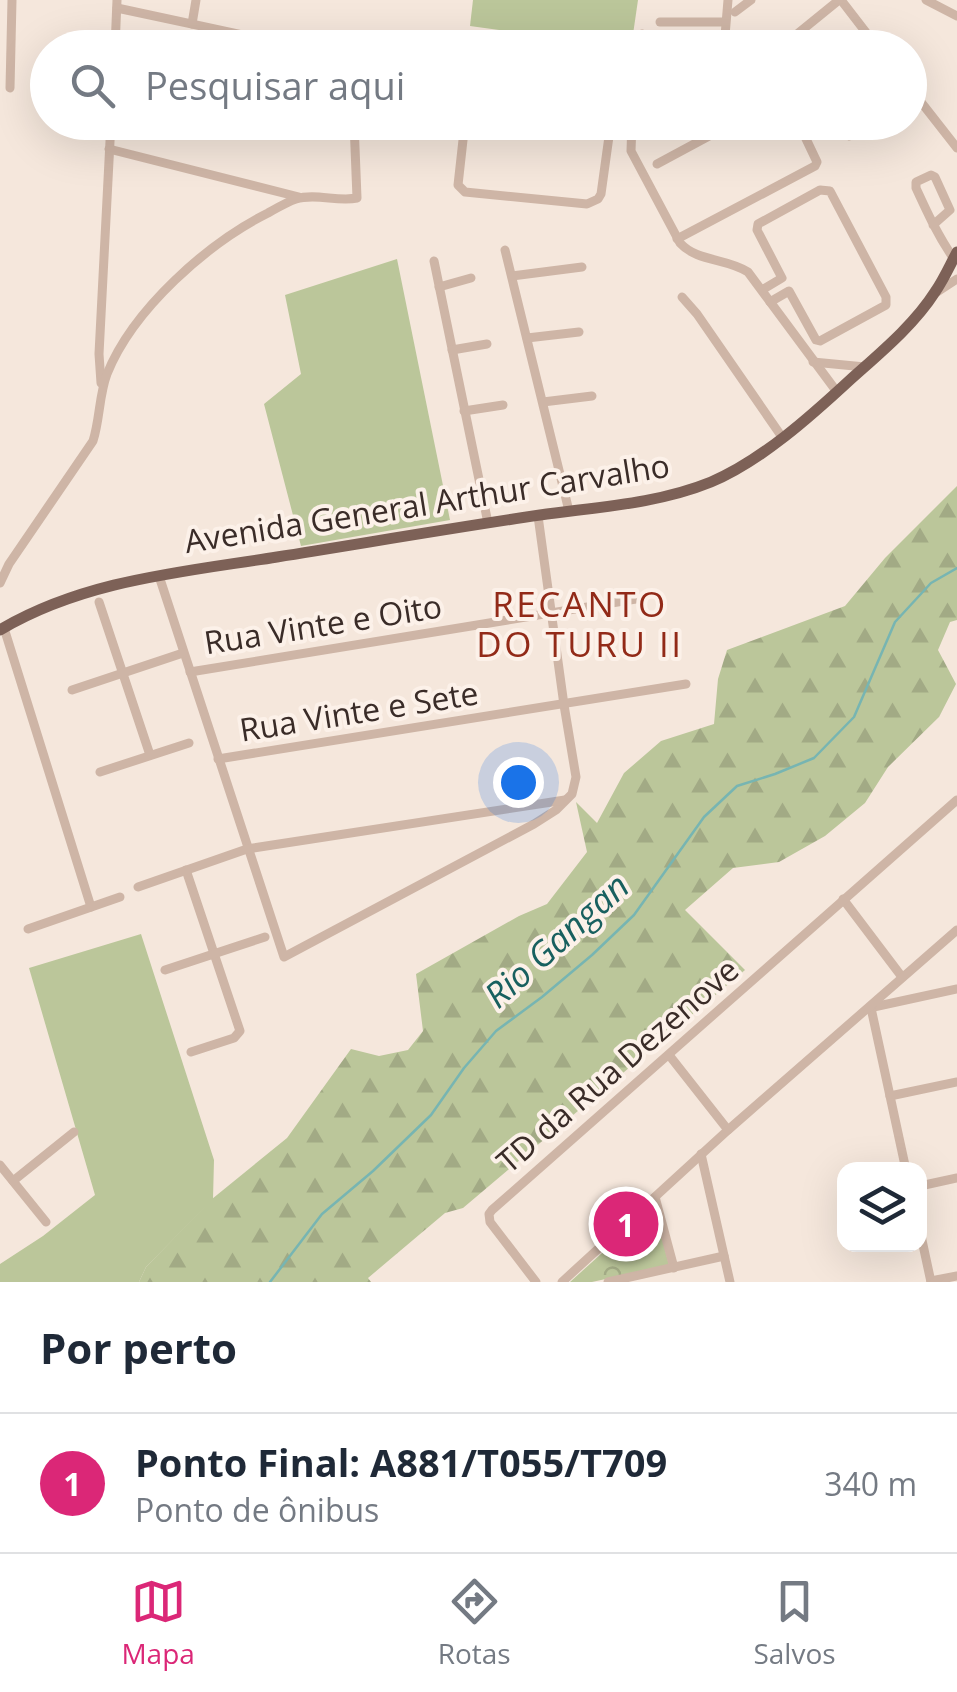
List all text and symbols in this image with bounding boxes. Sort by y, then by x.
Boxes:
search box [30,30,927,140]
icon: search [65,58,120,113]
text: Pesquisar aqui [145,59,405,111]
street label: Avenida General Arthur Carvalho [181,443,672,562]
district label: RECANTO DO TURU II [476,580,684,667]
street label: Rua Vinte e Oito [201,584,445,664]
street label: Rua Vinte e Sete [236,670,481,751]
your location [493,757,544,808]
water label: Rio Gangan [474,862,638,1017]
street label: TD da Rua Dezenove [487,948,747,1182]
map controls [837,1162,927,1252]
button: layers [837,1162,927,1252]
pin: 1 [594,1186,658,1262]
text: Por perto [40,1319,237,1376]
text: Ponto Final: A881/T055/T709 [135,1436,667,1488]
text: 1 [63,1462,82,1505]
text: 340 m [824,1462,917,1505]
text: Ponto de ônibus [135,1488,379,1531]
tab: Mapa [121,1574,195,1672]
tab: Rotas [438,1574,511,1672]
tab: Salvos [753,1574,836,1672]

